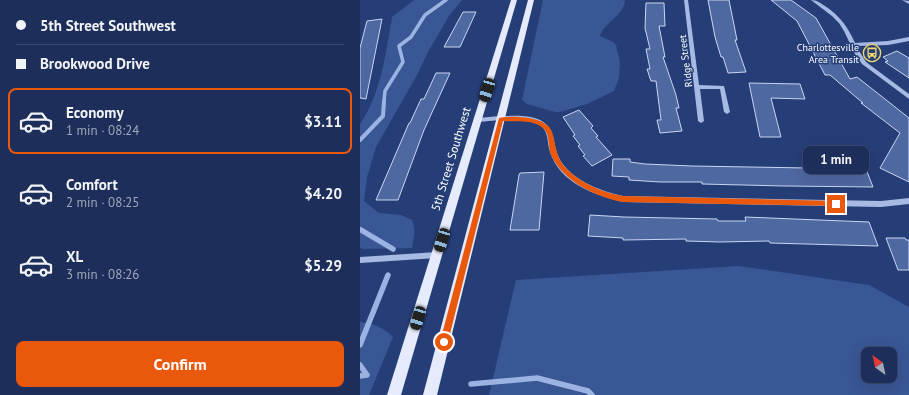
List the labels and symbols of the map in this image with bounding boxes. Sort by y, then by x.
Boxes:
street label: Ridge Street [676,33,695,88]
place label: Charlottesville Area Transit [797,41,860,66]
bus stop icon: Charlottesville Area Transit [862,43,882,63]
car [478,77,496,103]
street label: 5th Street Southwest [428,105,473,213]
callout: 1 min [803,146,869,174]
route end [827,195,845,213]
car [433,227,451,253]
car [409,305,427,331]
route start [435,333,453,351]
north arrow [861,347,897,383]

